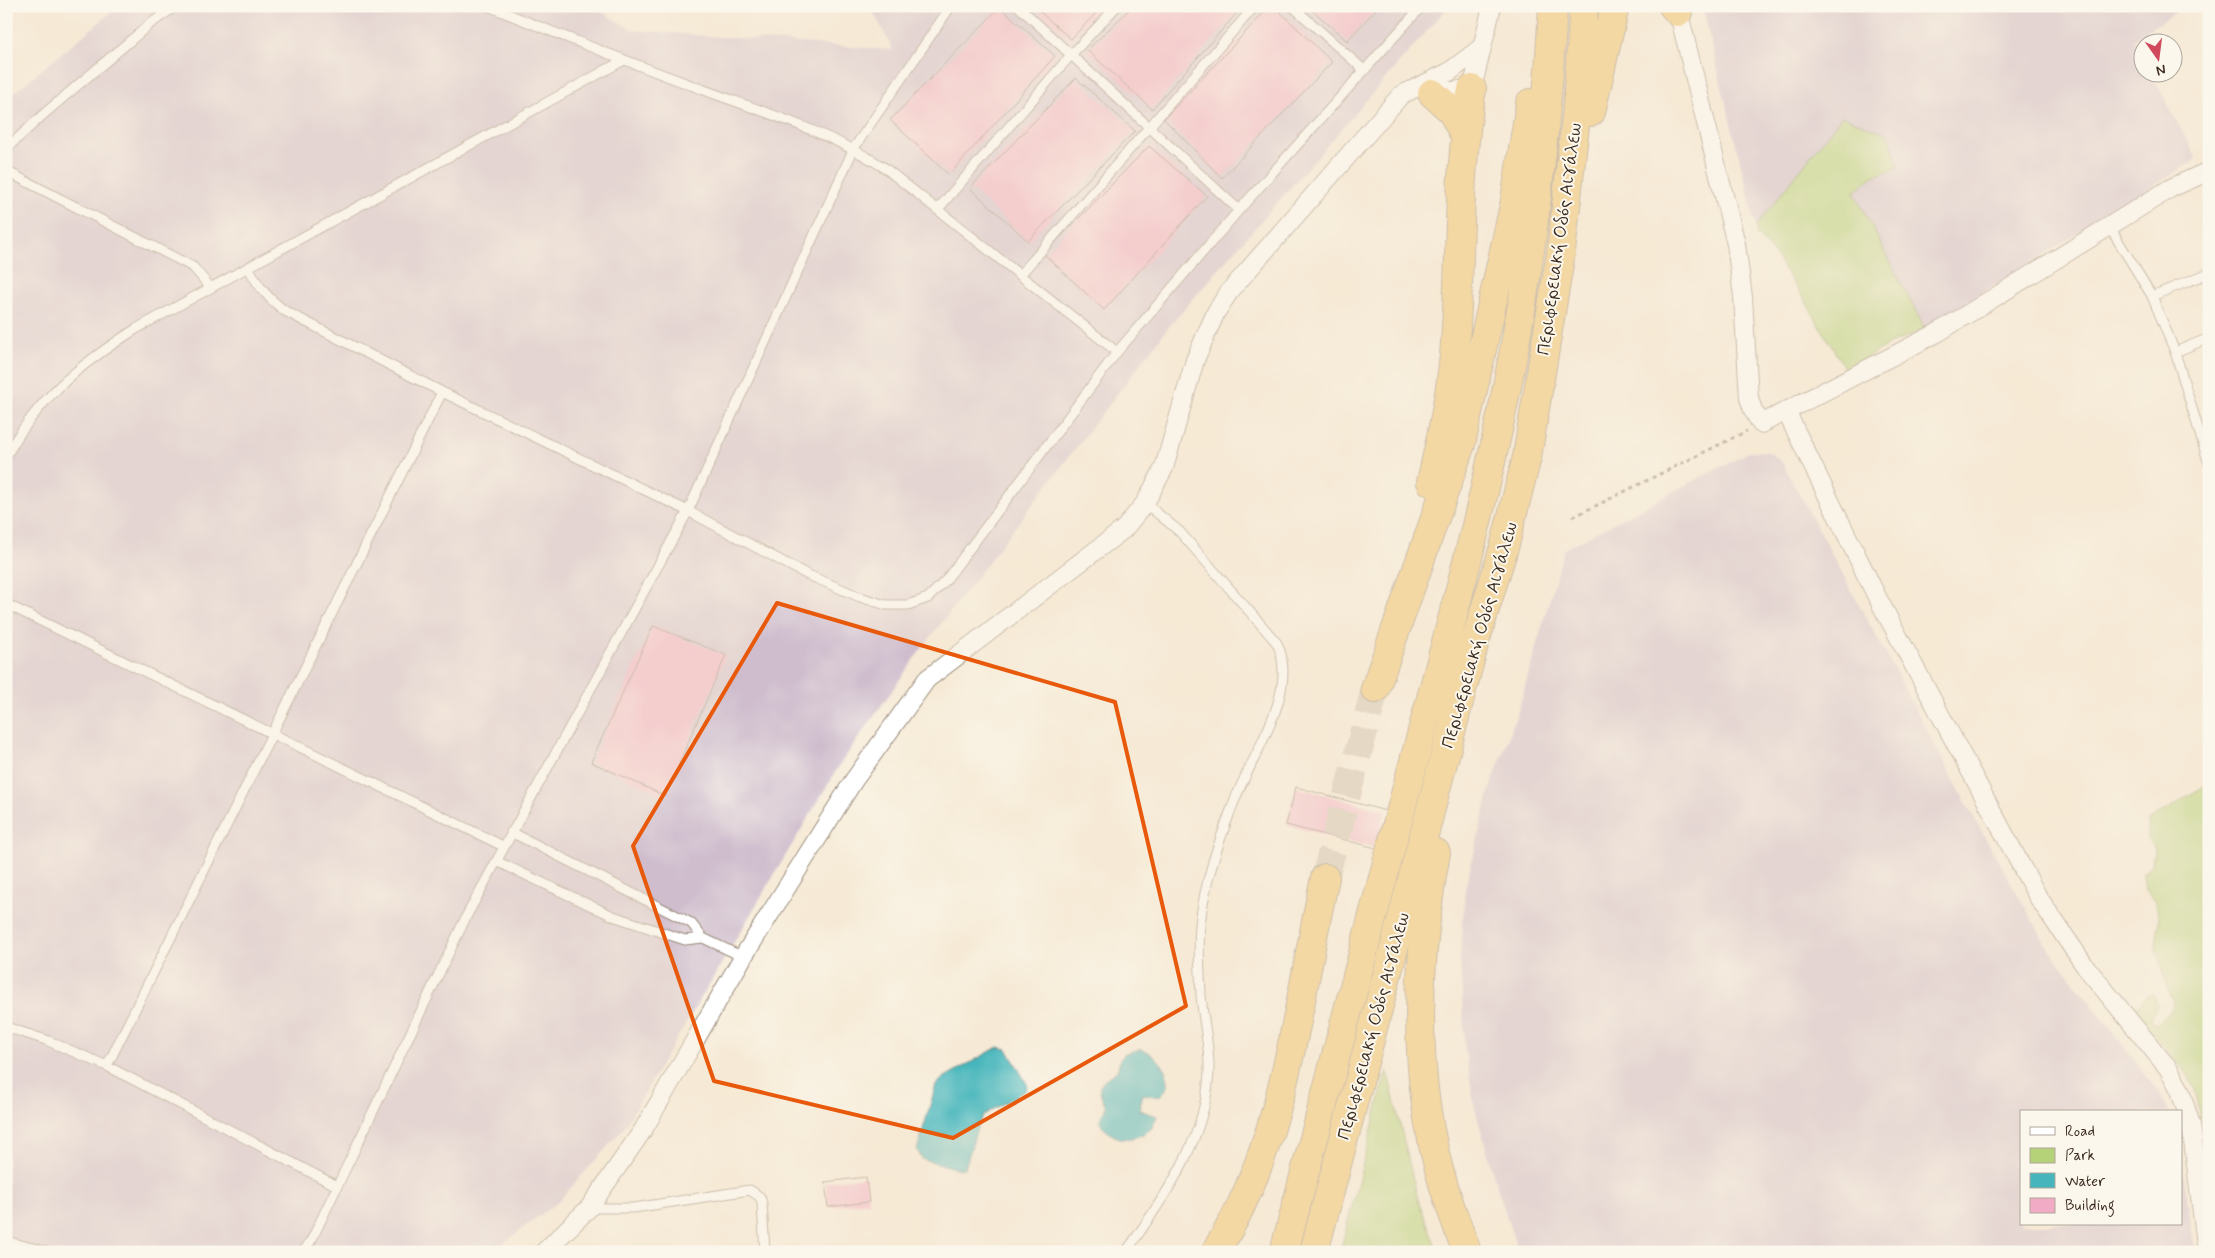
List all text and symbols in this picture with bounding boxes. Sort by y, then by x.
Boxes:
north arrow [2132,32,2182,82]
text: N [2154,60,2168,80]
street label: Περιφερειακή Οδός Αιγάλεω [1532,122,1588,357]
street label: Περιφερειακή Οδός Αιγάλεω [1436,519,1524,751]
street label: Περιφερειακή Οδός Αιγάλεω [1332,910,1416,1142]
legend [2020,1110,2182,1226]
text: Road [2065,1122,2095,1142]
text: Park [2065,1146,2095,1166]
text: Water [2065,1172,2105,1192]
text: Building [2065,1196,2115,1217]

